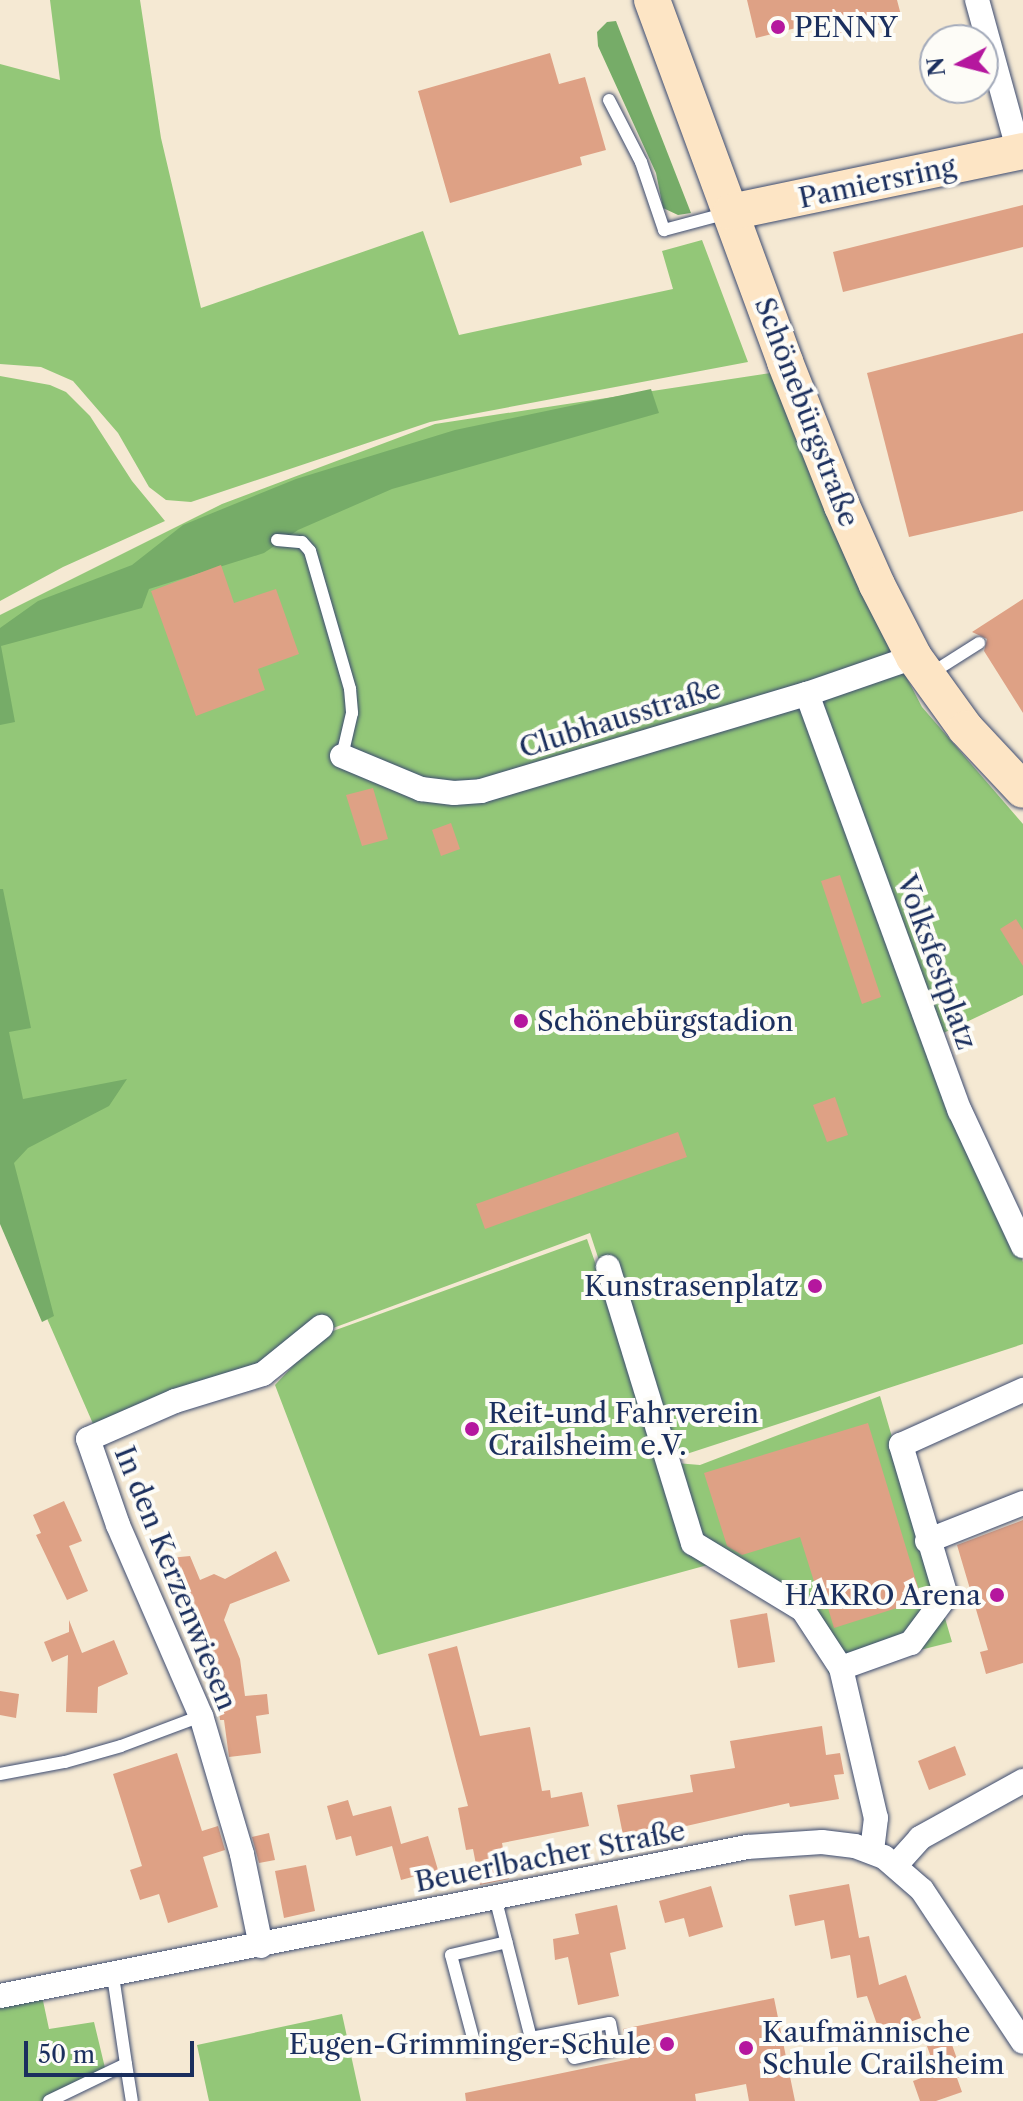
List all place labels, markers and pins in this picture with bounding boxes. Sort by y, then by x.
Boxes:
place label: PENNY [794,10,898,44]
marker: PENNY [769,18,787,36]
place label: Schönebürgstadion [537,1004,793,1038]
marker: Schönebürgstadion [512,1012,530,1030]
place label: Kunstrasenplatz [584,1269,799,1303]
marker: Kunstrasenplatz [806,1277,824,1295]
place label: Reit-und Fahrverein Crailsheim e.V. [488,1396,759,1462]
marker: Reit-und Fahrverein Crailsheim e.V. [463,1420,481,1438]
place label: HAKRO Arena [783,1578,981,1612]
marker: HAKRO Arena [988,1586,1006,1604]
place label: Kaufmännische Schule Crailsheim [762,2015,1005,2081]
place label: Eugen-Grimminger-Schule [289,2027,651,2061]
marker: Eugen-Grimminger-Schule [658,2035,676,2053]
marker: Kaufmännische Schule Crailsheim [737,2039,755,2057]

